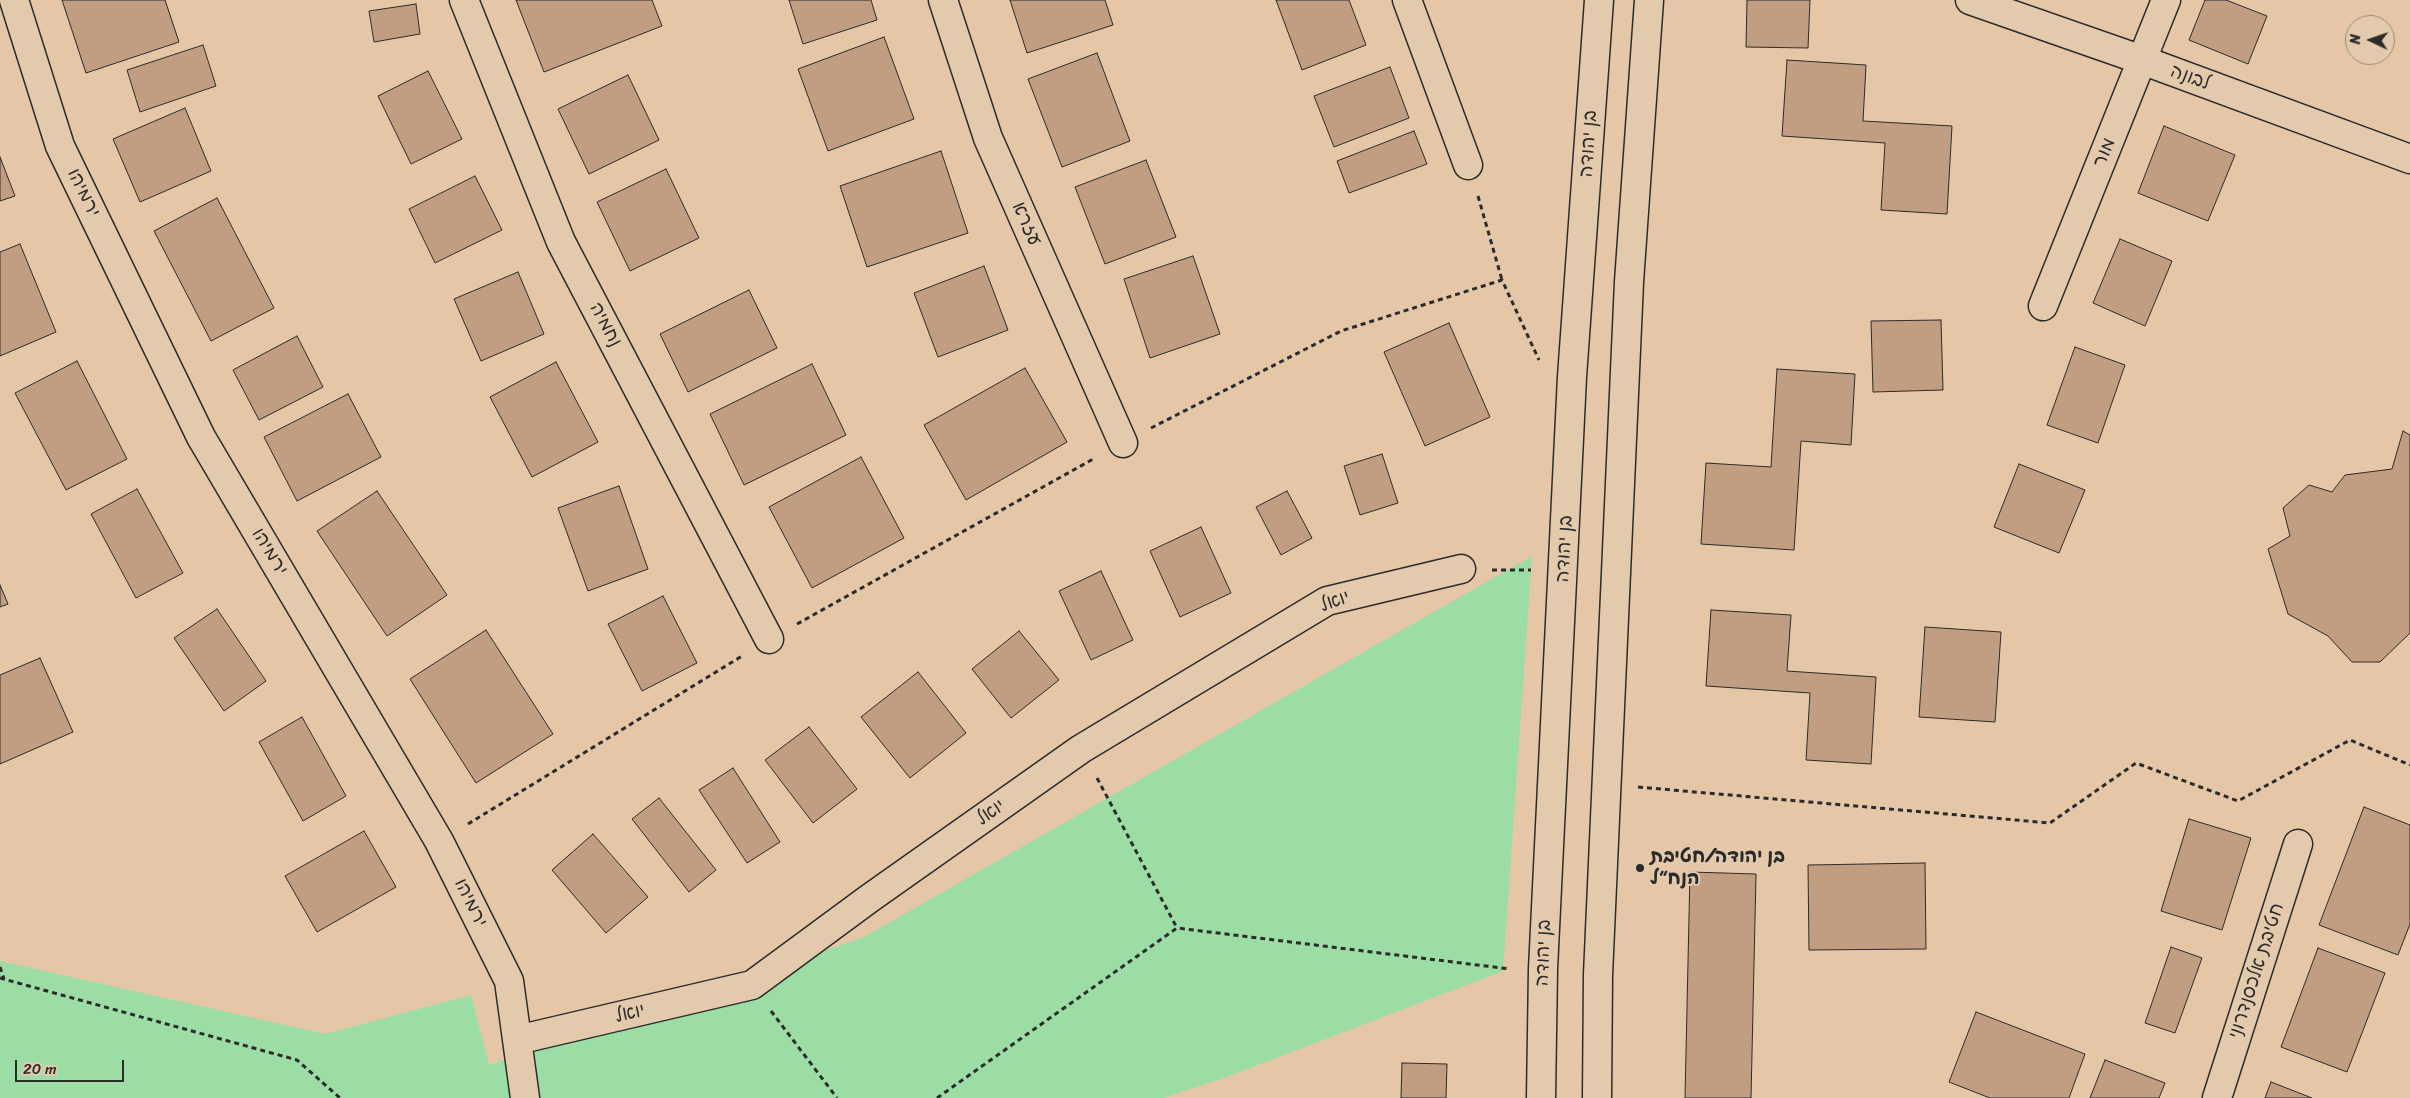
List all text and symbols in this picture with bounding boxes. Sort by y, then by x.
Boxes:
north arrow [2345,15,2395,65]
text: N [2343,34,2368,45]
street label: לבונה [2167,60,2213,96]
street label: בן יהודה [1575,110,1603,178]
street label: מור [2089,135,2121,171]
street label: ירמיהו [62,165,104,221]
street label: עזרא [1006,199,1046,249]
street label: נחמיה [584,299,626,351]
street label: בן יהודה [1552,515,1578,583]
street label: ירמיהו [246,524,292,580]
street label: יואל [1317,586,1353,618]
street label: יואל [972,795,1010,831]
place label: בן יהודה/חטיבת הנח״ל [1650,846,1785,890]
marker: בן יהודה/חטיבת הנח״ל [1634,862,1646,874]
street label: ירמיהו [449,875,491,931]
street label: חטיבת אלכסנדרוני [2224,900,2290,1042]
street label: בן יהודה [1531,919,1557,987]
street label: יואל [613,1000,647,1028]
scale bar [18,1050,126,1082]
text: 20 m [23,1056,57,1082]

